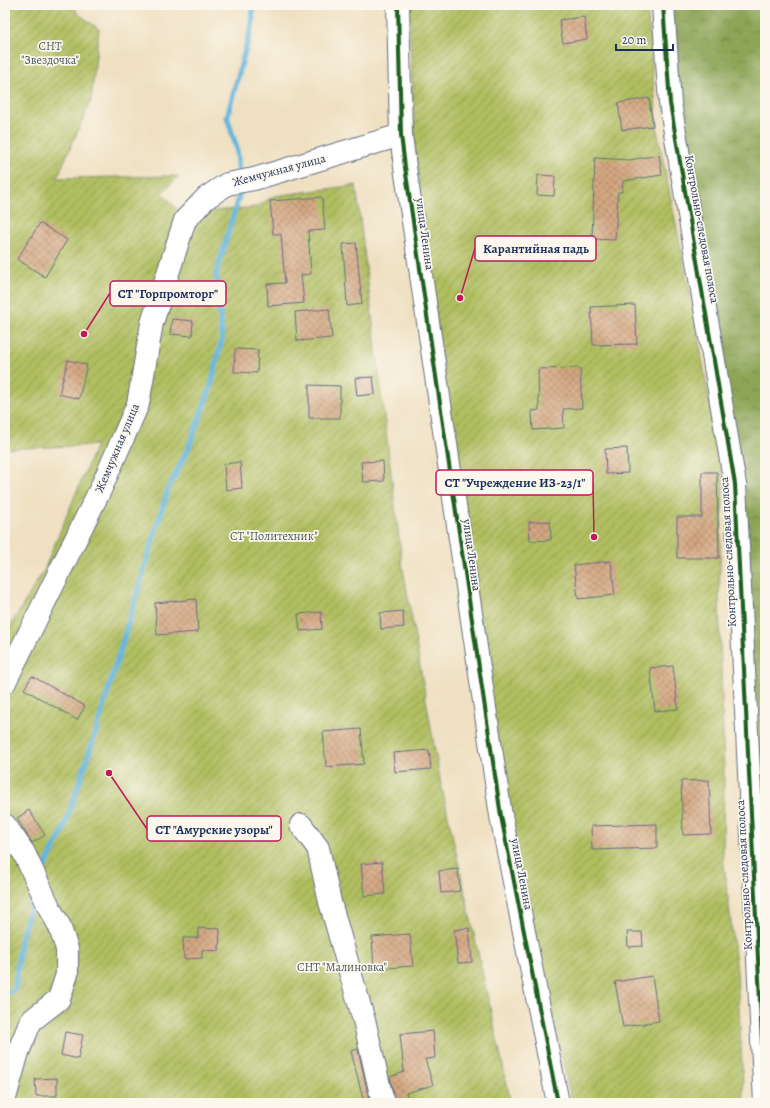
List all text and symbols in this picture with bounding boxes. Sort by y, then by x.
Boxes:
scale bar [616,26,673,52]
text: 20 m [622,32,646,48]
park label: СНТ "Звездочка" [21,38,79,68]
street label: Жемчужная улица [231,150,328,190]
street label: Контрольно-следовая полоса [681,154,723,305]
street label: улица Ленина [412,196,438,272]
callout: Карантийная падь [475,236,596,261]
text: Карантийная падь [483,240,589,257]
callout: СТ "Горпромторг" [110,281,226,306]
text: СТ "Горпромторг" [118,285,218,302]
street label: Жемчужная улица [91,400,143,495]
callout: СТ "Учреждение ИЗ-23/1" [436,470,593,495]
text: СТ "Учреждение ИЗ-23/1" [445,474,585,491]
street label: Контрольно-следовая полоса [716,476,740,628]
street label: улица Ленина [459,517,485,593]
park label: СТ "Политехник" [230,528,318,544]
street label: Контрольно-следовая полоса [732,799,756,951]
callout: СТ "Амурские узоры" [147,816,281,841]
text: СТ "Амурские узоры" [155,821,273,838]
street label: улица Ленина [507,836,537,912]
park label: СНТ "Малиновка" [297,959,387,975]

